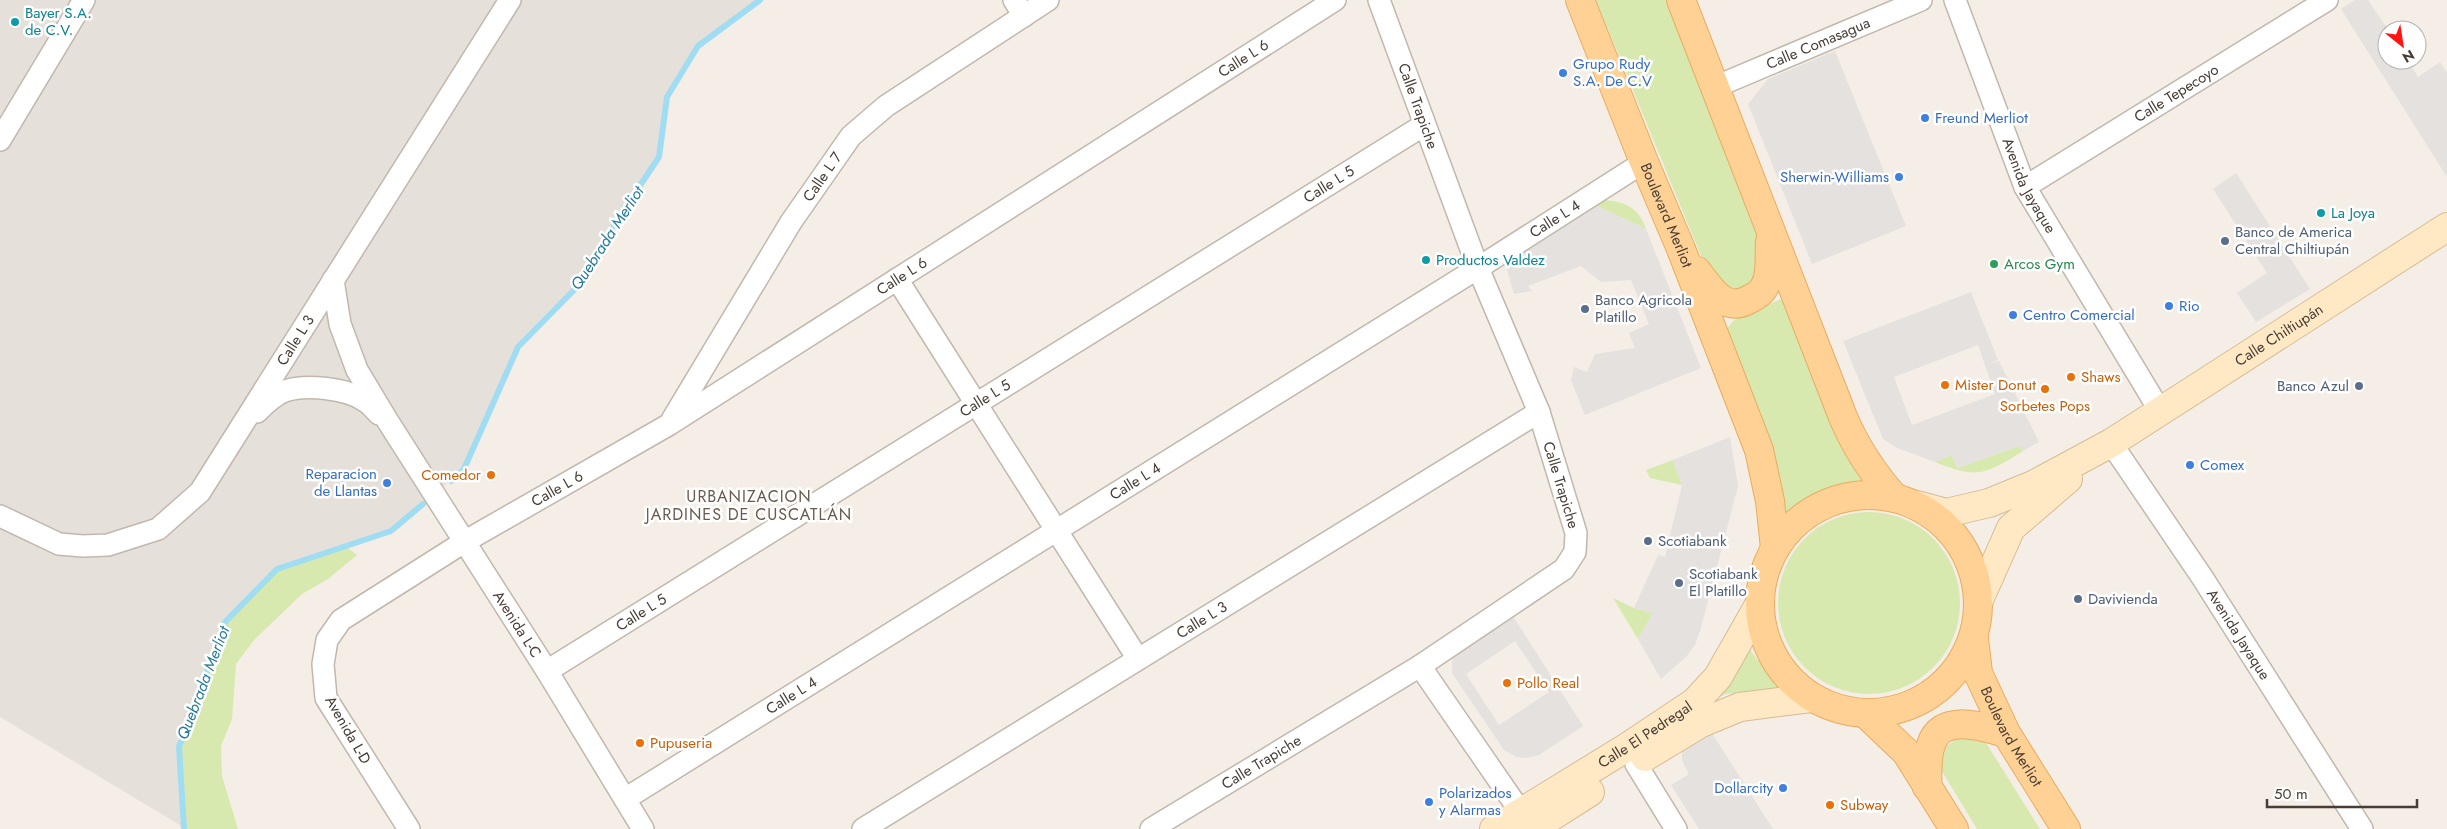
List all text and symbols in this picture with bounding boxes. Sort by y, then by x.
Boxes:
place label: Bayer S.A. de C.V. [25,2,92,41]
street label: Calle Comasagua [1763,12,1874,75]
marker: Bayer S.A. de C.V. [9,16,21,28]
north arrow [2377,20,2427,70]
street label: Calle L 6 [1214,34,1273,83]
text: N [2399,45,2418,68]
place label: Grupo Rudy S.A. De C.V [1573,53,1652,92]
street label: Calle Tepecoyo [2130,59,2223,128]
street label: Calle Trapiche [1392,60,1444,152]
marker: Grupo Rudy S.A. De C.V [1557,67,1569,79]
place label: Freund Merliot [1935,107,2028,129]
marker: Freund Merliot [1919,112,1931,124]
street label: Avenida Jayaque [1997,135,2062,238]
street label: Calle L 7 [797,148,848,206]
street label: Boulevard Merliot [1635,159,1698,271]
street label: Calle L 5 [1299,160,1359,208]
place label: Sherwin-Williams [1780,166,1889,188]
marker: Sherwin-Williams [1893,171,1905,183]
water label: Quebrada Merliot [565,180,650,294]
street label: Calle L 4 [1525,194,1585,243]
place label: La Joya [2331,202,2375,224]
marker: La Joya [2315,207,2327,219]
place label: Banco de America Central Chiltiupán [2235,221,2352,260]
marker: Banco de America Central Chiltiupán [2219,235,2231,247]
place label: Productos Valdez [1436,249,1545,271]
street label: Calle L 6 [872,252,932,301]
place label: Arcos Gym [2004,253,2075,275]
marker: Productos Valdez [1420,254,1432,266]
marker: Arcos Gym [1988,258,2000,270]
place label: Banco Agricola Platillo [1595,289,1692,328]
place label: Rio [2179,295,2200,317]
street label: Calle Chiltiupán [2230,298,2327,372]
marker: Rio [2163,300,2175,312]
marker: Banco Agricola Platillo [1579,303,1591,315]
place label: Centro Comercial [2023,304,2135,326]
marker: Centro Comercial [2007,309,2019,321]
street label: Calle L 3 [271,311,320,370]
place label: Shaws [2081,366,2120,388]
marker: Shaws [2065,371,2077,383]
street label: Calle L 5 [955,374,1015,423]
place label: Mister Donut [1955,374,2036,396]
place label: Banco Azul [2277,375,2349,397]
marker: Mister Donut [1939,379,1951,391]
marker: Banco Azul [2353,380,2365,392]
marker: Sorbetes Pops [2039,383,2051,395]
place label: Sorbetes Pops [2000,395,2090,417]
street label: Calle Trapiche [1537,439,1585,531]
place label: Comex [2200,454,2245,476]
street label: Calle L 4 [1105,457,1165,506]
marker: Comex [2184,459,2196,471]
place label: Reparacion de Llantas [306,463,377,502]
place label: Comedor [421,464,482,486]
street label: Calle L 6 [527,465,587,512]
marker: Comedor [485,469,497,481]
marker: Reparacion de Llantas [381,477,393,489]
district label: URBANIZACION JARDINES DE CUSCATLÁN [644,485,852,526]
place label: Scotiabank [1658,530,1727,552]
marker: Scotiabank [1642,535,1654,547]
place label: Scotiabank El Platillo [1689,563,1758,602]
marker: Scotiabank El Platillo [1673,577,1685,589]
street label: Avenida Jayaque [2201,585,2276,685]
street label: Avenida L-C [488,586,547,662]
street label: Calle L 5 [611,588,671,637]
place label: Davivienda [2088,588,2158,610]
marker: Davivienda [2072,593,2084,605]
street label: Calle L 3 [1172,596,1231,644]
water label: Quebrada Merliot [171,622,236,743]
street label: Calle L 4 [762,671,821,720]
place label: Pollo Real [1517,672,1579,694]
marker: Pollo Real [1501,677,1513,689]
street label: Boulevard Merliot [1975,683,2048,791]
street label: Avenida L-D [320,692,376,768]
street label: Calle El Pedregal [1594,696,1697,774]
street label: Calle Trapiche [1217,729,1306,795]
place label: Pupuseria [650,732,712,754]
marker: Pupuseria [634,737,646,749]
scale bar [2267,776,2417,808]
place label: Dollarcity [1714,777,1773,799]
place label: Polarizados y Alarmas [1439,782,1512,821]
marker: Dollarcity [1777,782,1789,794]
text: 50 m [2274,783,2308,805]
place label: Subway [1840,794,1889,816]
marker: Polarizados y Alarmas [1423,796,1435,808]
marker: Subway [1824,799,1836,811]

